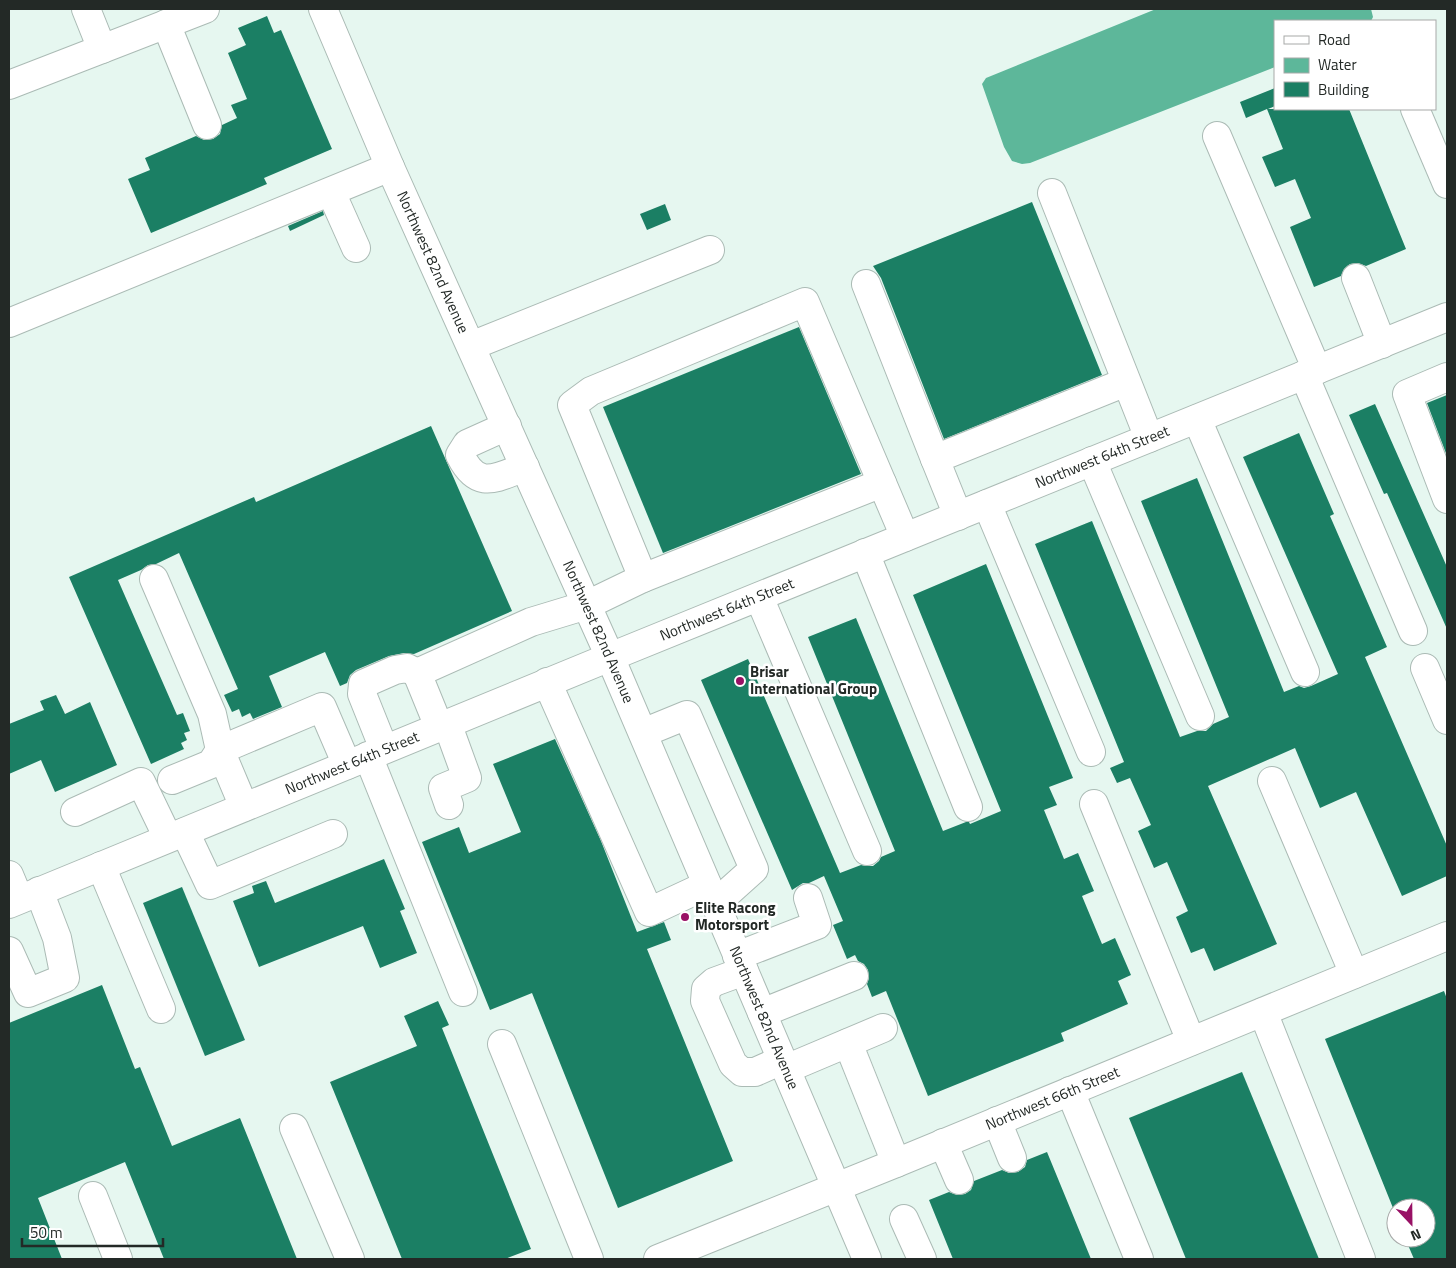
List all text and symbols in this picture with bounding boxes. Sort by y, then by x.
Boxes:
legend [1274,20,1436,110]
text: Road [1318,28,1350,51]
text: Water [1318,53,1357,76]
text: Building [1318,78,1369,101]
street label: Northwest 82nd Avenue [391,187,475,337]
street label: Northwest 64th Street [1031,419,1173,494]
street label: Northwest 82nd Avenue [557,557,640,707]
street label: Northwest 64th Street [656,571,798,647]
place label: Brisar International Group [750,660,877,700]
marker: Brisar International Group [734,675,746,687]
street label: Northwest 64th Street [281,724,423,800]
place label: Elite Racong Motorsport [695,896,775,936]
marker: Elite Racong Motorsport [679,911,691,923]
street label: Northwest 82nd Avenue [724,942,805,1093]
street label: Northwest 66th Street [982,1060,1124,1136]
north arrow [1386,1198,1436,1248]
scale bar [22,1216,164,1248]
text: 50 m [30,1221,63,1244]
text: N [1408,1224,1424,1247]

